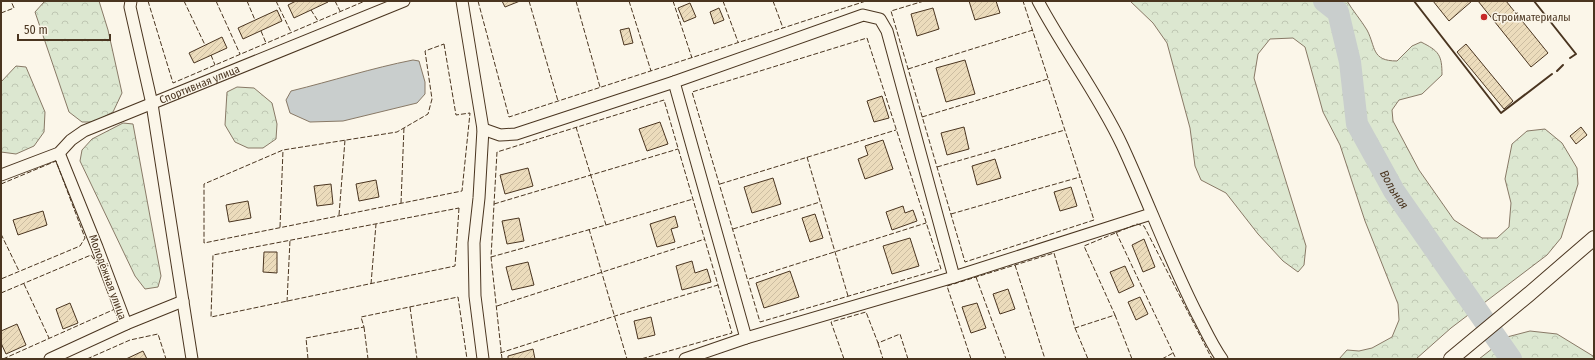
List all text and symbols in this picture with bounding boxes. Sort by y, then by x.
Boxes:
place label: Стройматериалы [1492,11,1571,24]
marker: Стройматериалы [1479,12,1489,22]
scale bar [18,16,110,42]
text: 50 m [24,23,48,37]
street label: Спортивная улица [157,62,242,107]
water label: Вольная [1377,168,1411,212]
street label: Молодёжная улица [86,233,129,321]

